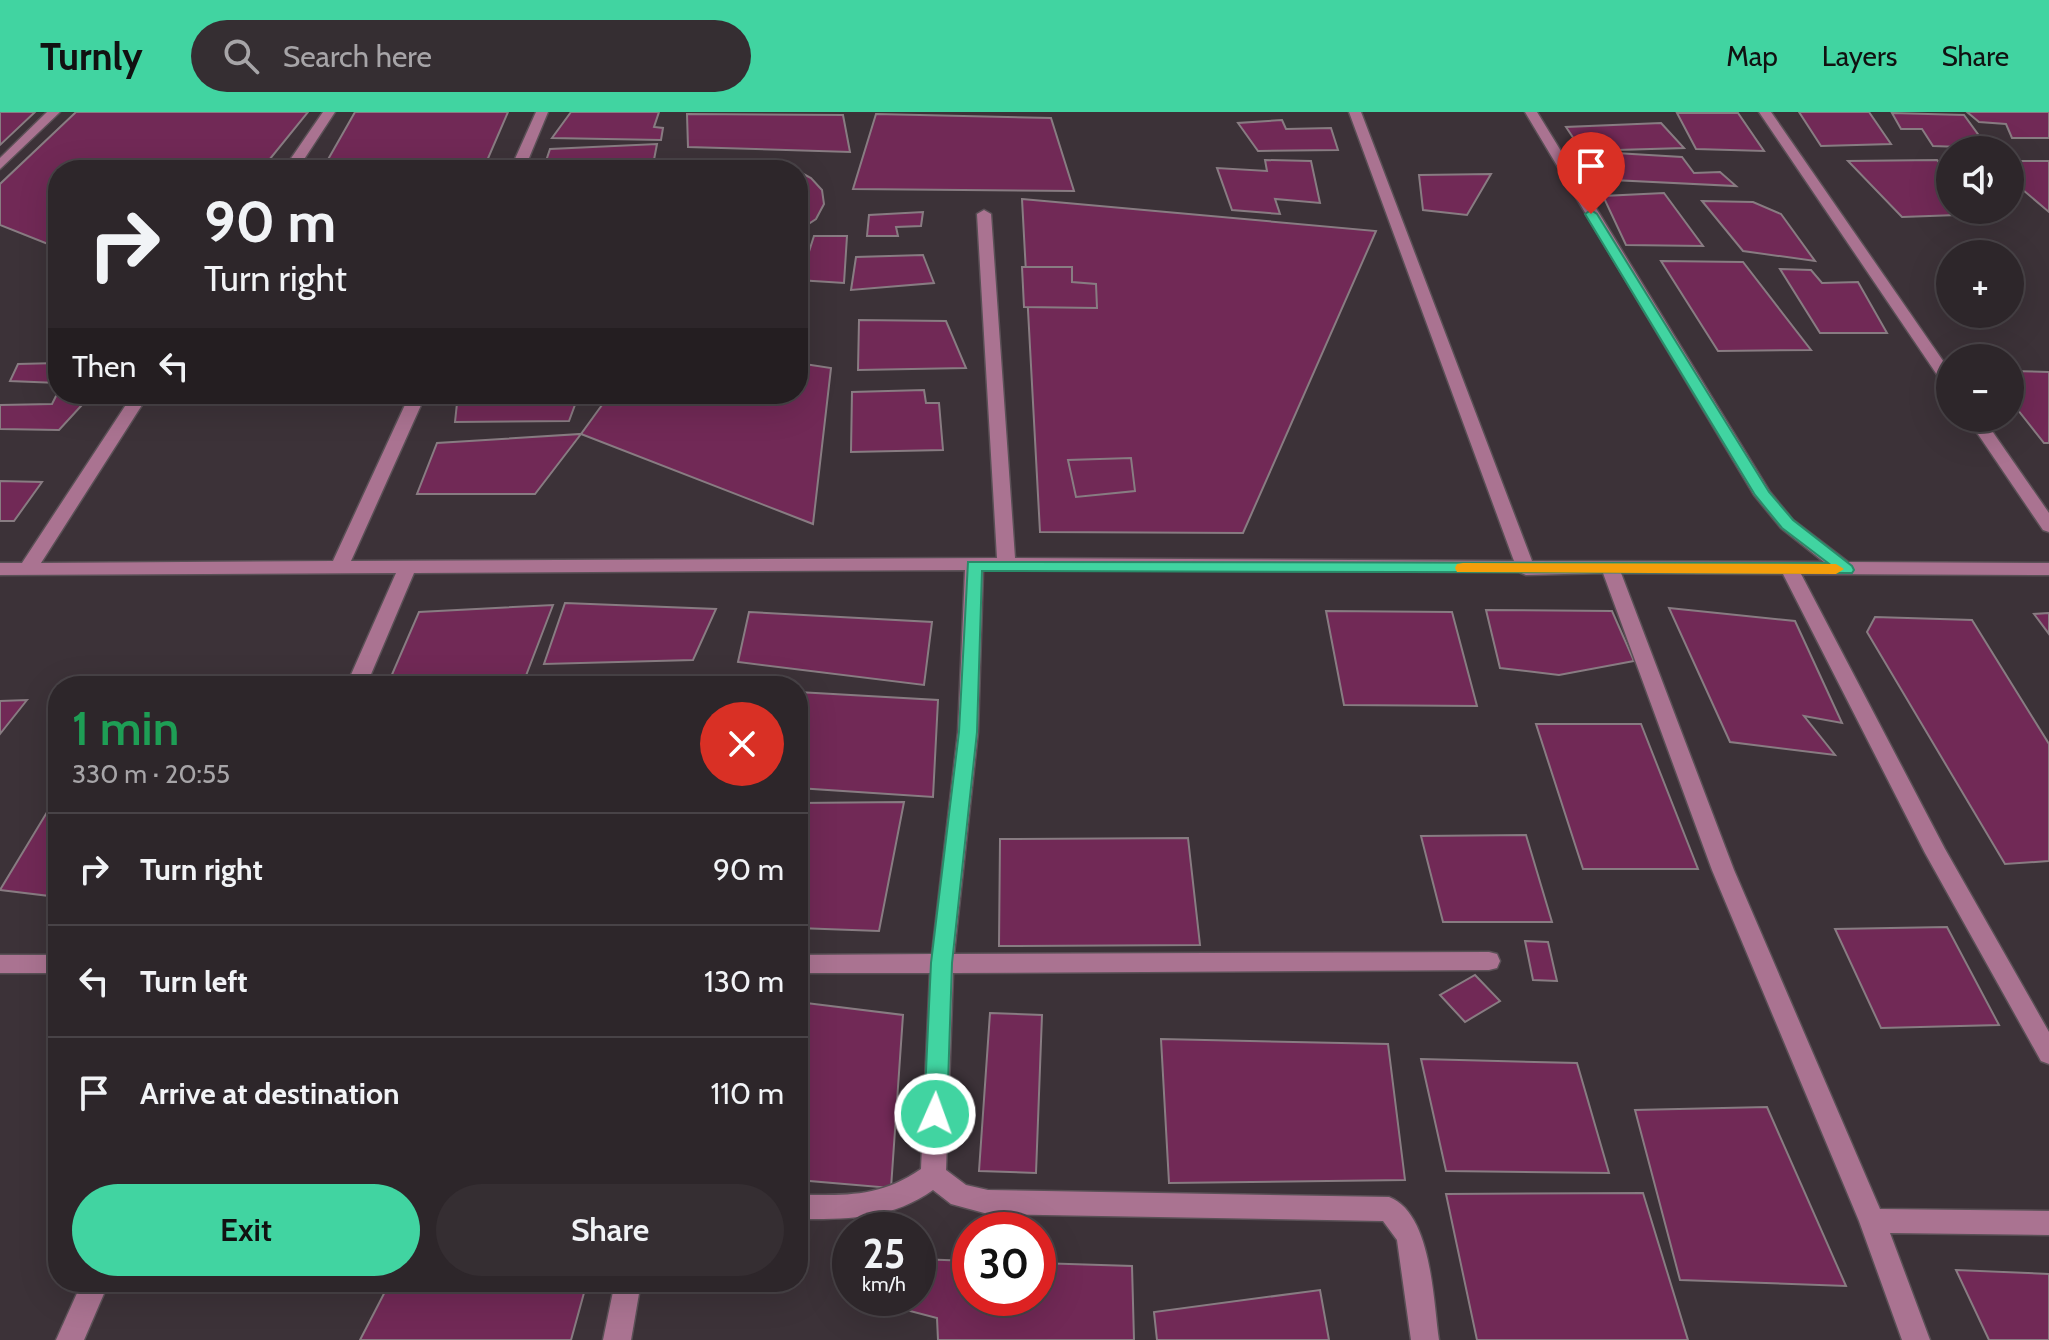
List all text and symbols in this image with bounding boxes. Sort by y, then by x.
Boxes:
search box [191,20,751,92]
text: Turnly [40,33,143,80]
icon: search [219,34,263,78]
text: Search here [283,38,432,75]
text: Map [1726,39,1778,73]
text: Layers [1822,39,1897,73]
text: Share [1941,39,2009,73]
pin [1557,132,1625,214]
map controls [1936,136,2024,432]
button: sound [1936,136,2024,224]
icon: arrive [1569,144,1613,188]
text: 90 m [204,188,336,256]
icon: right [72,192,176,296]
button: + [1936,240,2024,328]
text: Turn right [204,256,347,300]
icon: left [152,344,196,388]
button: − [1936,344,2024,432]
text: Then [72,348,136,385]
text: 1 min [72,699,179,757]
button: close [700,702,784,786]
text: 330 m · 20:55 [72,758,230,790]
icon: right [72,847,116,891]
text: Turn right [140,851,263,888]
text: 90 m [713,851,784,888]
icon: left [72,959,116,1003]
text: Turn left [140,963,248,1000]
text: 130 m [704,963,784,1000]
icon: arrive [72,1071,116,1115]
position arrow [893,1072,977,1156]
text: Arrive at destination [140,1075,400,1112]
text: 110 m [710,1075,784,1112]
button: Exit [72,1184,420,1276]
button: Share [436,1184,784,1276]
speed limit sign: 30 [952,1212,1056,1316]
text: 25 [863,1229,905,1278]
text: km/h [862,1272,906,1296]

